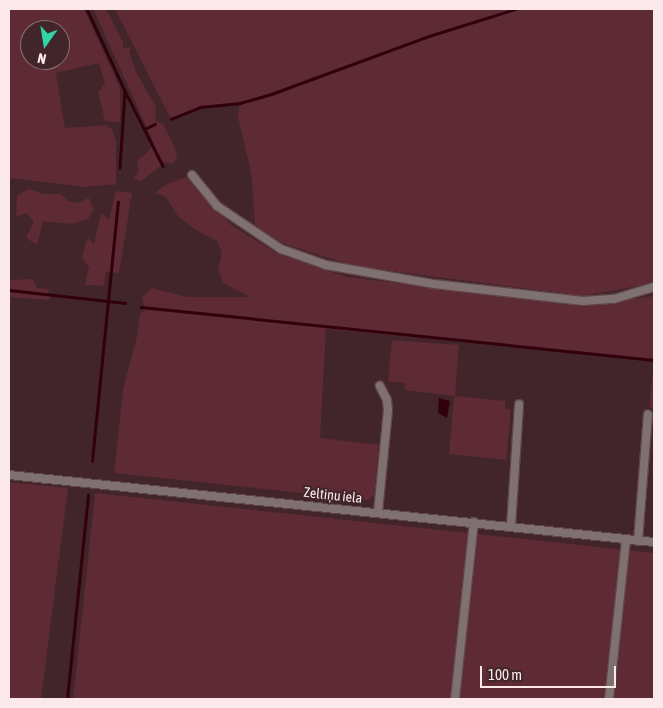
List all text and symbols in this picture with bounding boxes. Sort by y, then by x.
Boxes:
north arrow [20,20,70,70]
text: N [36,50,48,67]
street label: Zeltiņu iela [303,484,363,506]
scale bar [483,656,619,688]
text: 100 m [488,666,522,683]

